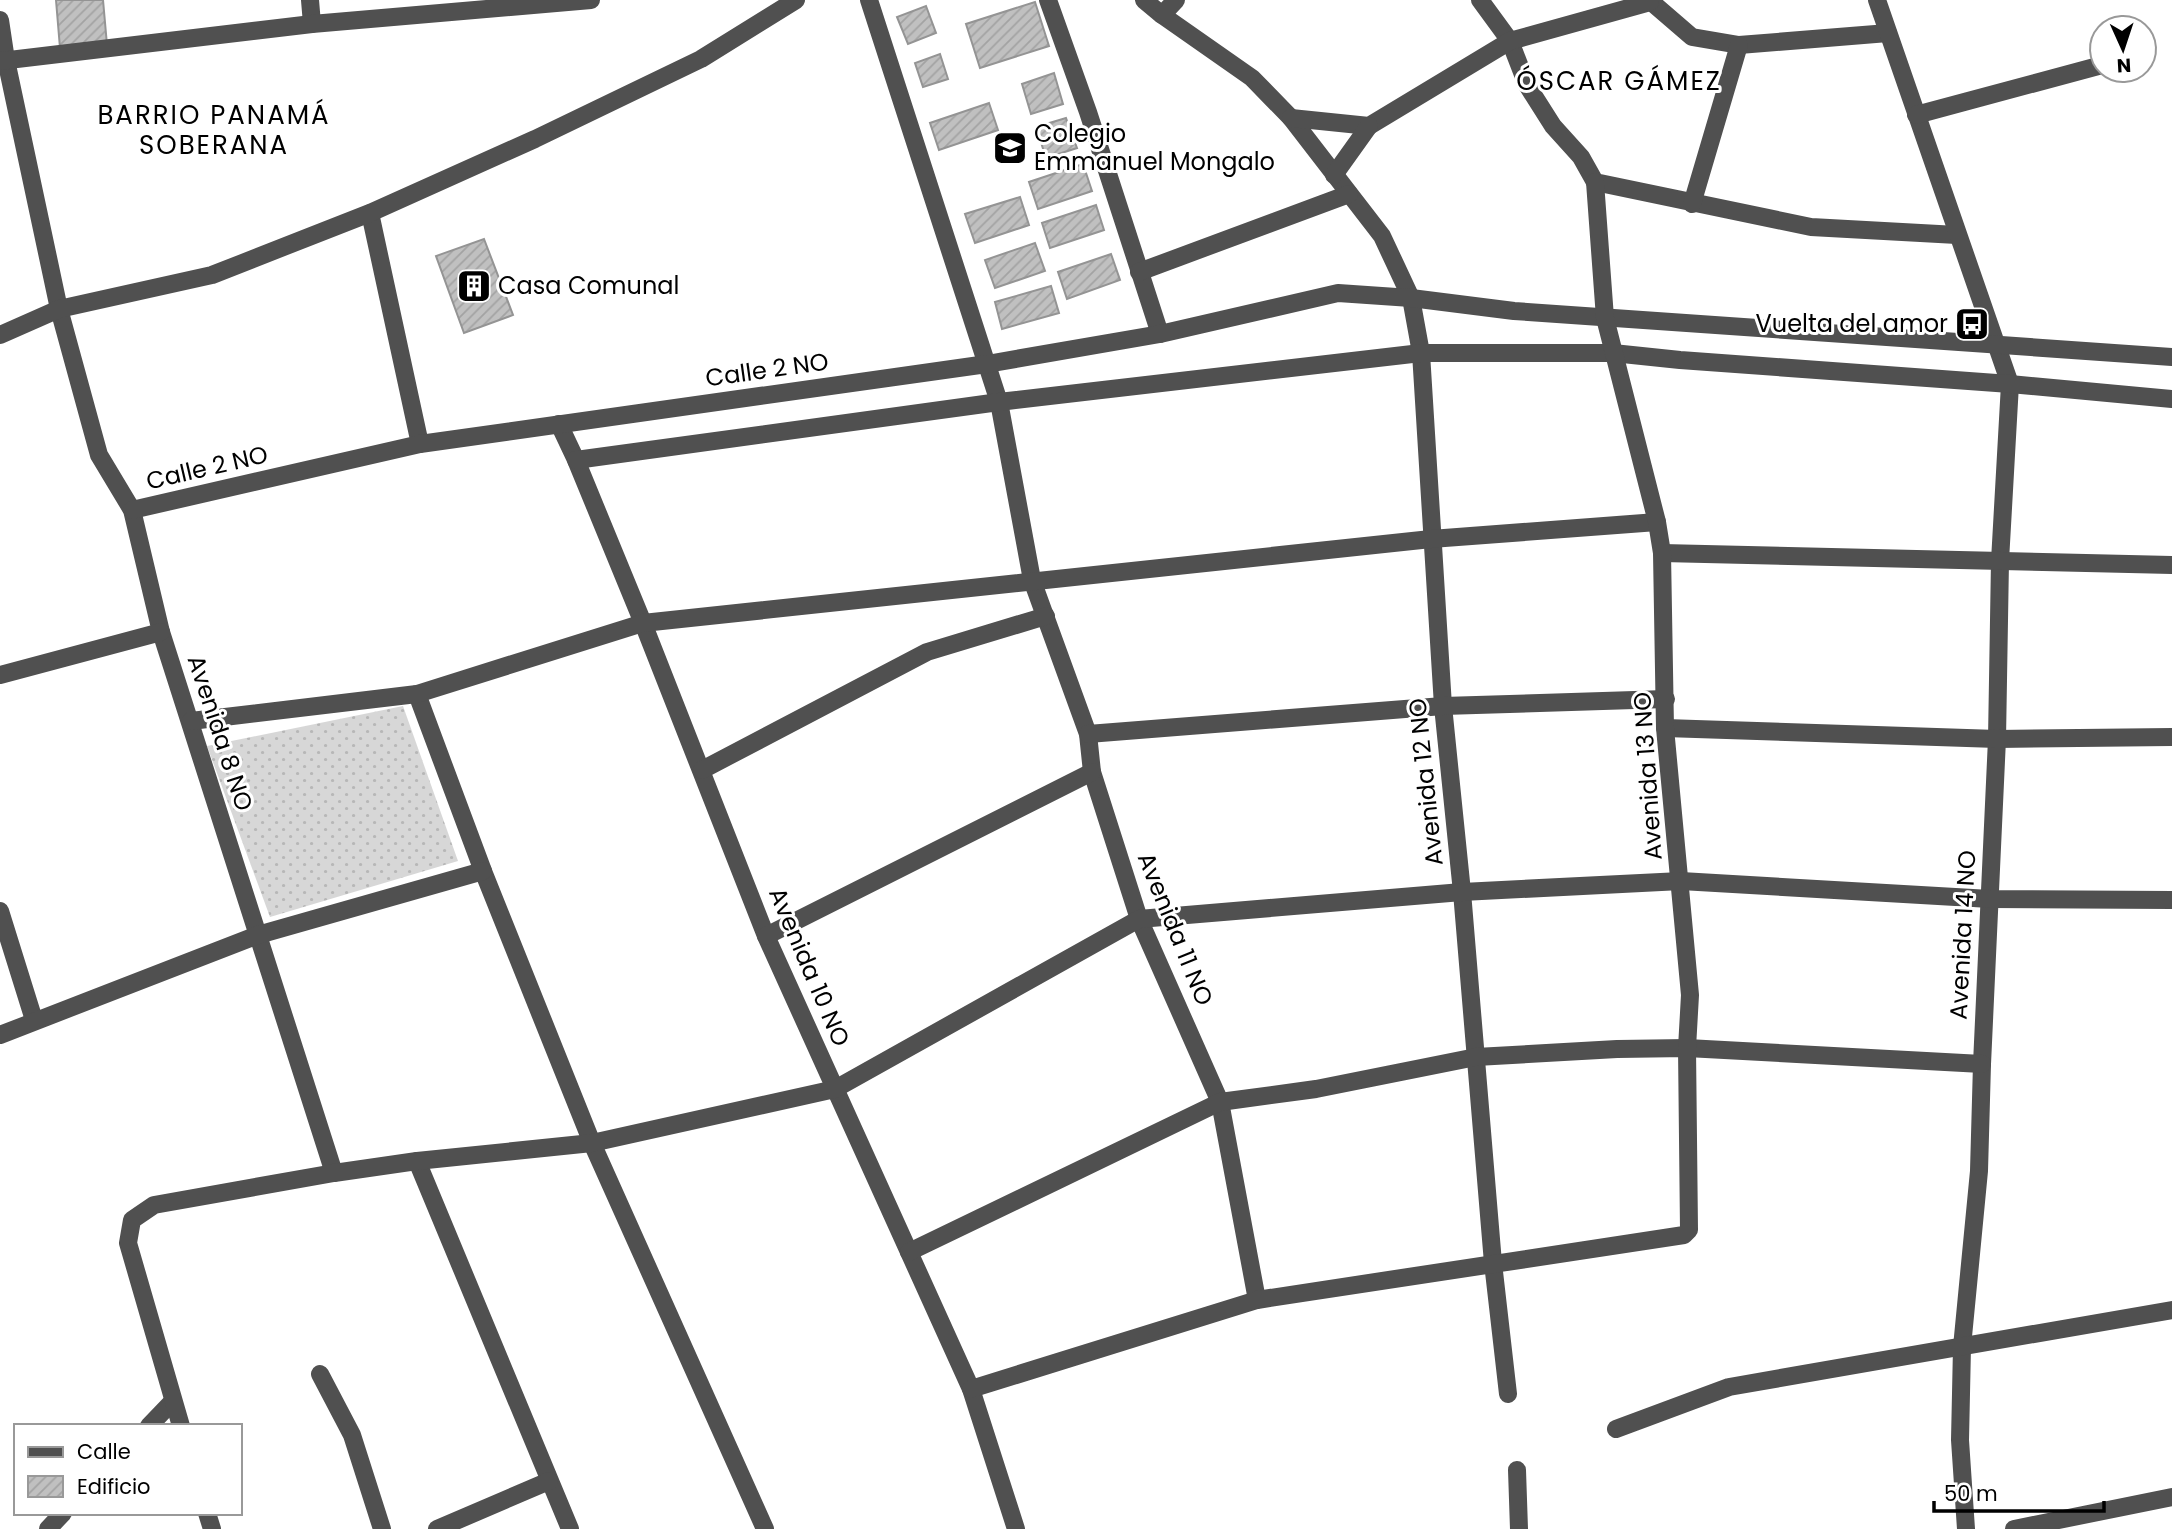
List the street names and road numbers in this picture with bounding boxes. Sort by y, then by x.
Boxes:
street label: Calle 2 NO [703,345,831,394]
street label: Calle 2 NO [143,438,271,498]
street label: Avenida 8 NO [180,651,261,815]
street label: Avenida 13 NO [1625,691,1670,861]
street label: Avenida 12 NO [1400,697,1451,867]
street label: Avenida 11 NO [1130,847,1221,1010]
street label: Avenida 14 NO [1942,849,1983,1021]
street label: Avenida 10 NO [761,882,858,1051]

